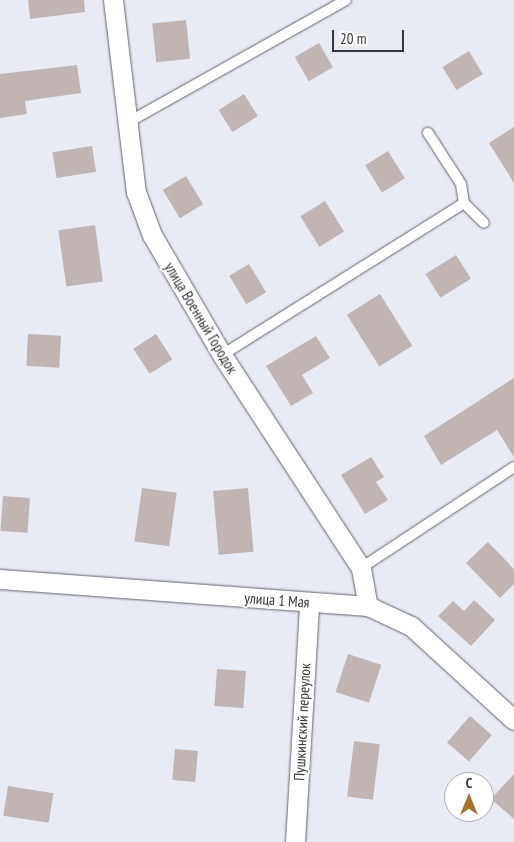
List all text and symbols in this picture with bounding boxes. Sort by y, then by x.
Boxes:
scale bar [334,20,406,52]
text: 20 m [340,29,366,48]
street label: улица Военный Городок [161,259,241,377]
street label: улица 1 Мая [244,589,310,611]
street label: Пушкинский переулок [290,663,314,781]
north arrow [444,772,494,822]
text: С [466,774,472,792]

